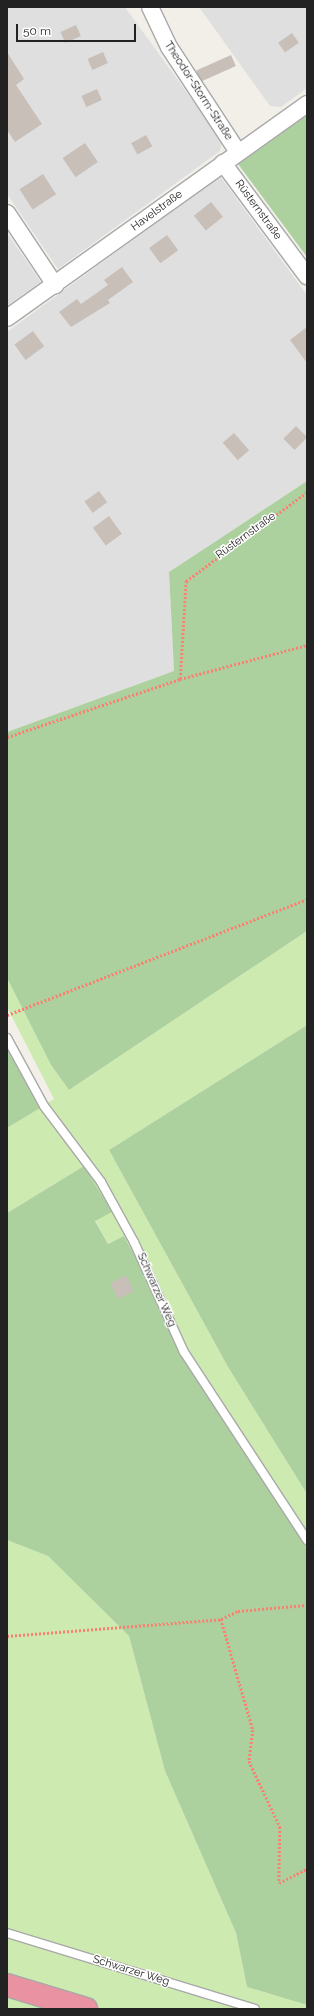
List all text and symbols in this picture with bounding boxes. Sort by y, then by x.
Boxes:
scale bar [18,16,138,42]
text: 50 m [23,24,51,38]
street label: Theodor-Storm-Straße [161,39,235,143]
street label: Rüsternstraße [232,178,284,242]
street label: Havelstraße [129,188,185,234]
street label: Rüsternstraße [214,510,278,562]
street label: Schwarzer Weg [134,1251,178,1329]
street label: Schwarzer Weg [91,1953,171,1989]

